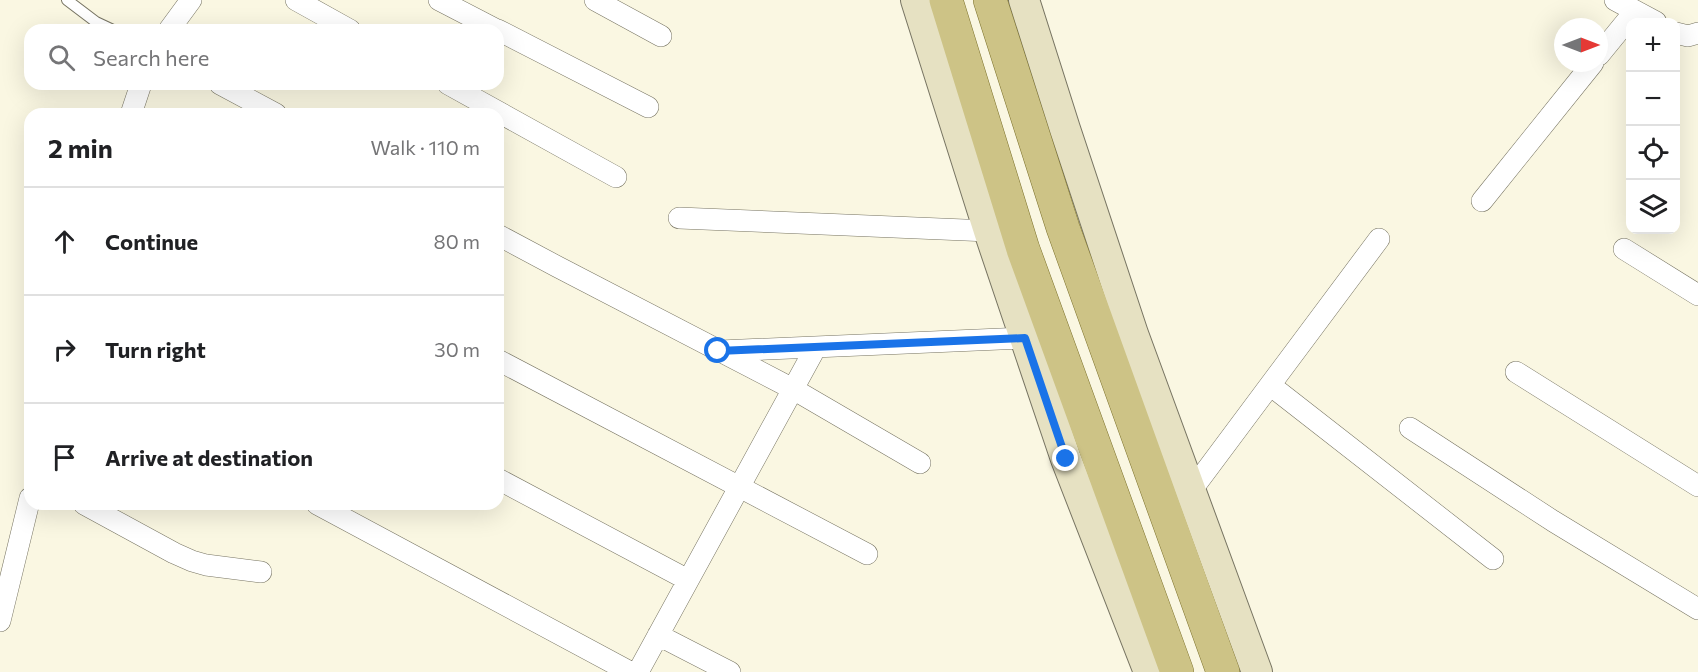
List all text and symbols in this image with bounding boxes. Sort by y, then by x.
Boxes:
north arrow [1554,18,1608,72]
map controls [1626,18,1680,234]
button: + [1626,18,1680,72]
search box [24,24,504,90]
icon: search [45,41,78,74]
text: Search here [93,44,209,71]
button: − [1626,72,1680,126]
button: locate [1626,126,1680,180]
text: 2 min [48,132,113,163]
text: Walk · 110 m [370,135,480,159]
button: layers [1626,180,1680,234]
icon: ahead [48,225,81,258]
text: Continue [105,228,198,255]
text: 80 m [434,229,480,253]
icon: right [48,333,81,366]
text: Turn right [105,336,206,363]
text: 30 m [434,337,480,361]
route start [704,337,730,363]
icon: arrive [48,441,81,474]
text: Arrive at destination [105,444,313,471]
route end [1052,445,1078,471]

